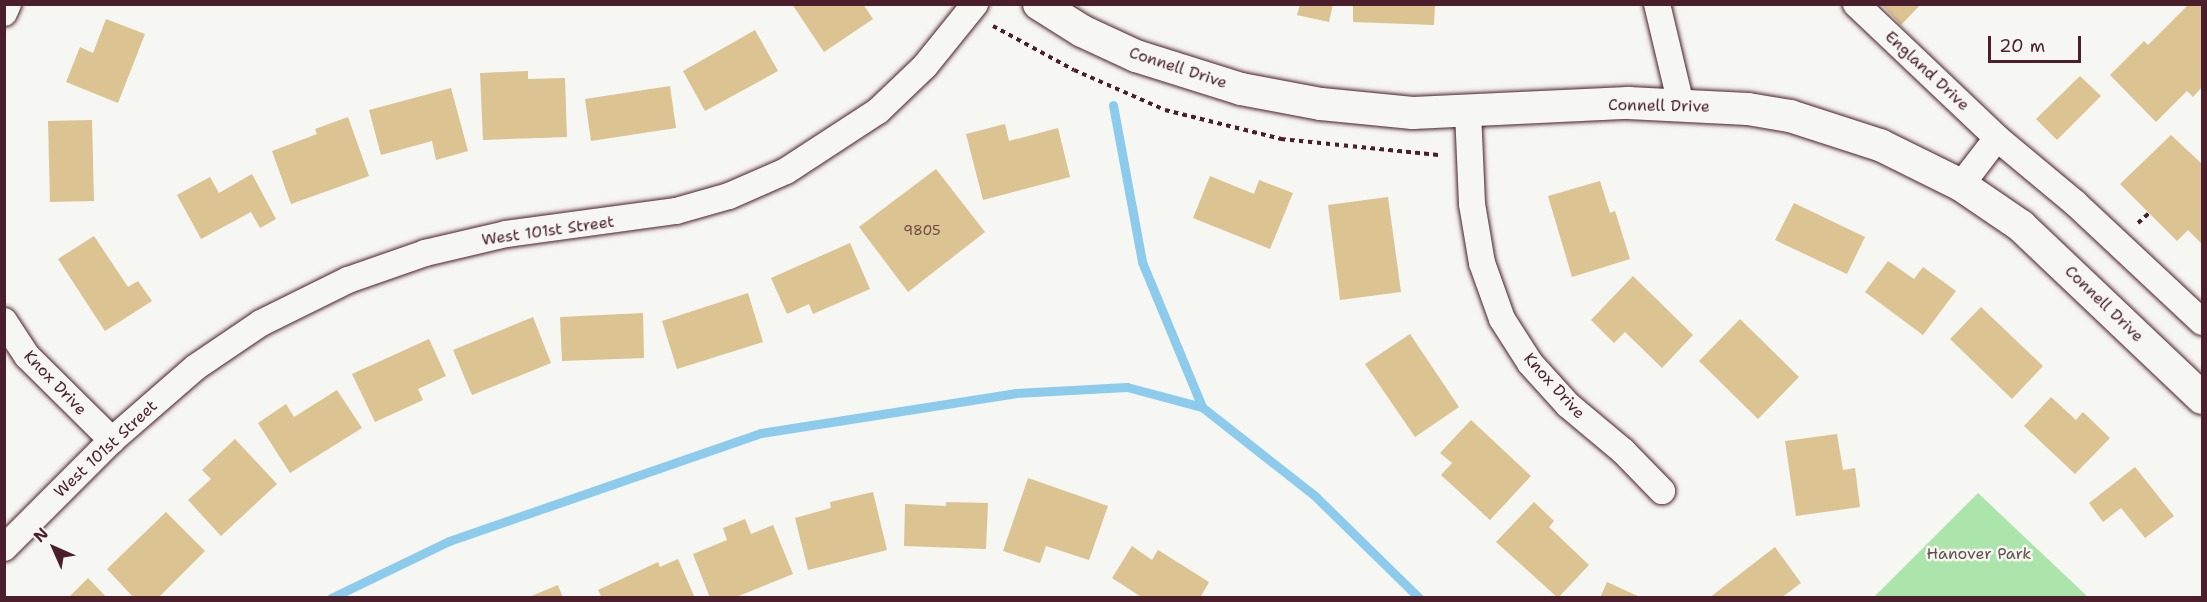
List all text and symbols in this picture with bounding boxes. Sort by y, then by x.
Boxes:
scale bar [1991,24,2084,62]
street label: England Drive [1881,27,1973,115]
text: 20 m [1999,34,2045,58]
street label: Connell Drive [1127,43,1229,93]
street label: Connell Drive [1608,96,1710,116]
street label: West 101st Street [480,212,616,250]
house number: 9805 [903,222,941,238]
street label: Connell Drive [2061,262,2147,346]
street label: Knox Drive [20,347,90,419]
street label: Knox Drive [1519,349,1589,423]
street label: West 101st Street [51,396,161,502]
north arrow [24,518,84,578]
text: N [29,523,53,547]
park label: Hanover Park [1926,544,2032,564]

